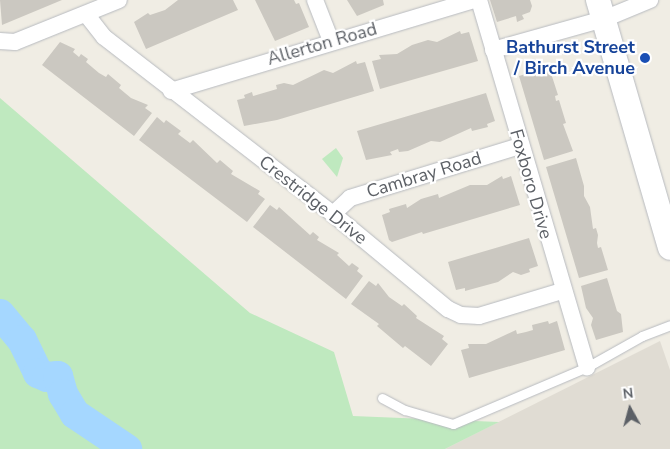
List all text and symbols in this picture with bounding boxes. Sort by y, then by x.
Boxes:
street label: Allerton Road [265,18,379,70]
place label: Bathurst Street / Birch Avenue [506,37,635,80]
marker: Bathurst Street / Birch Avenue [639,52,651,64]
street label: Foxboro Drive [505,127,557,241]
street label: Cambray Road [364,147,484,203]
street label: Crestridge Drive [255,151,371,249]
north arrow [605,384,655,434]
text: N [622,384,634,404]

